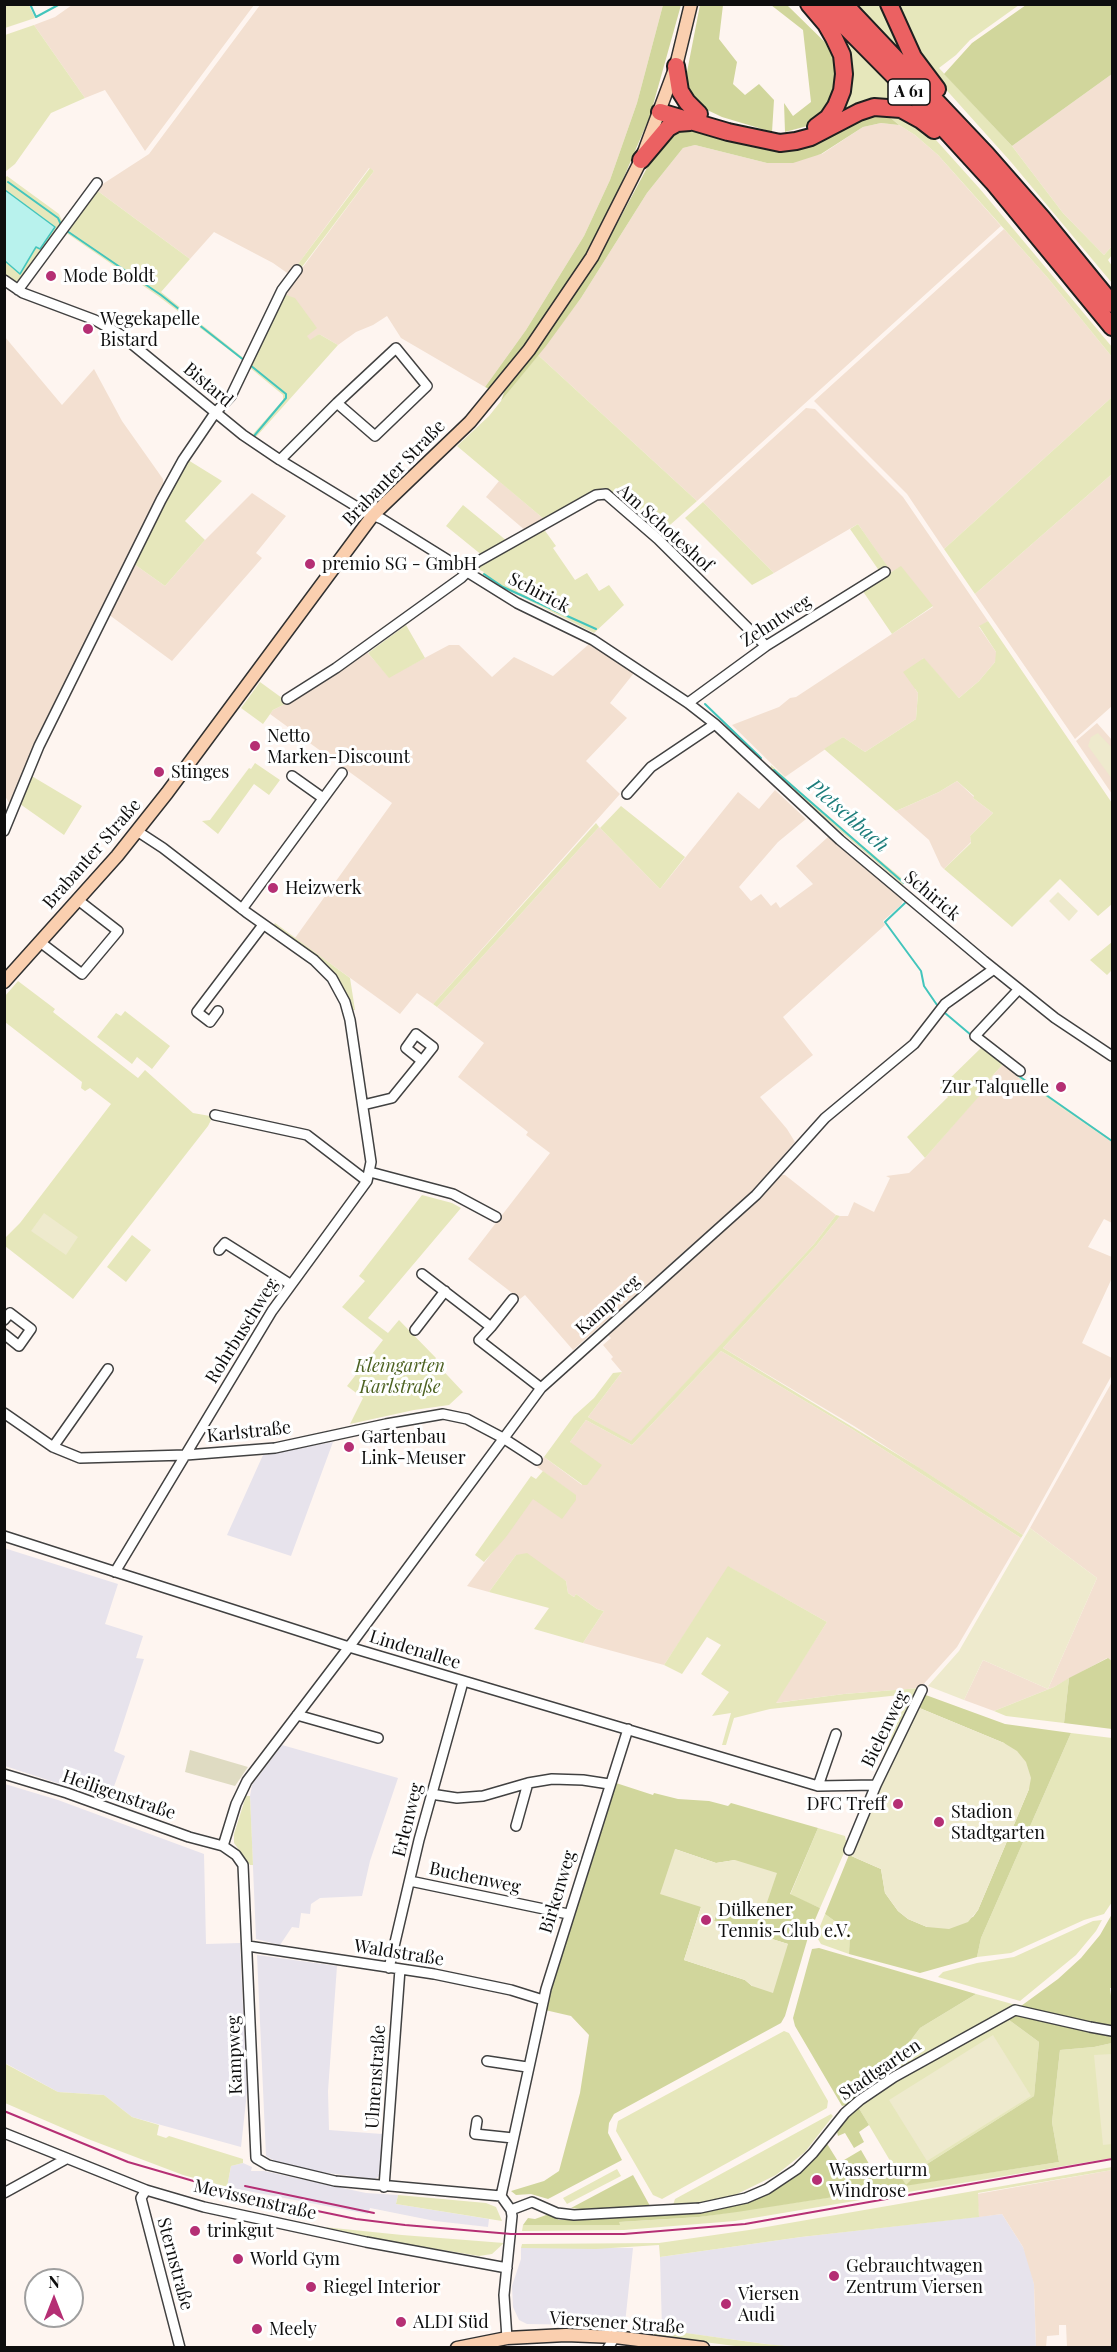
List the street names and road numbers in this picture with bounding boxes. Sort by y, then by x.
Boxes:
road number: A 61 [888,79,930,105]
street label: Bistard [179,358,237,412]
street label: Brabanter Straße [338,416,450,530]
street label: Am Schoteshof [613,480,717,576]
street label: Schirick [505,568,573,618]
street label: Zehntweg [737,590,815,652]
street label: Brabanter Straße [38,795,146,913]
street label: Schirick [900,866,964,926]
street label: Kampweg [571,1270,645,1340]
street label: Rohrbuschweg [201,1275,283,1387]
street label: Karlstraße [206,1417,292,1447]
street label: Lindenallee [367,1626,463,1674]
street label: Bielenweg [857,1687,913,1771]
street label: Heiligenstraße [60,1766,178,1824]
street label: Erlenweg [388,1781,428,1859]
street label: Birkenweg [535,1848,581,1936]
street label: Buchenweg [427,1858,523,1898]
street label: Waldstraße [352,1935,446,1971]
street label: Kampweg [223,2015,247,2095]
street label: Ulmenstraße [362,2024,390,2130]
street label: Stadtgarten [835,2035,925,2105]
street label: Mevissenstraße [191,2175,319,2225]
street label: Sternstraße [152,2215,198,2313]
street label: Viersener Straße [549,2308,685,2338]

